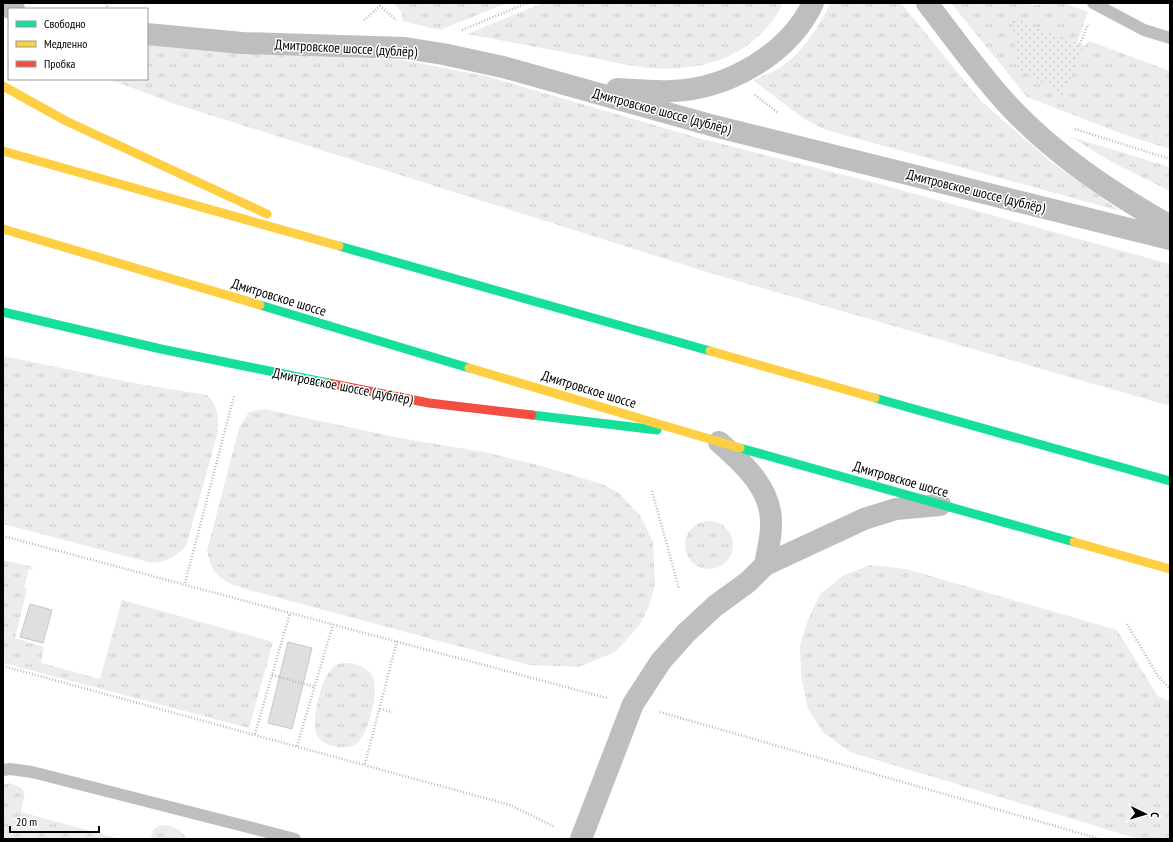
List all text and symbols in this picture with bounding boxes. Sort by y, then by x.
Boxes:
legend [8,8,148,80]
text: Свободно [44,16,86,31]
street label: Дмитровское шоссе (дублёр) [274,35,418,61]
text: Медленно [44,36,87,51]
text: Пробка [44,56,76,71]
street label: Дмитровское шоссе (дублёр) [591,84,734,138]
street label: Дмитровское шоссе (дублёр) [905,165,1048,217]
street label: Дмитровское шоссе [229,274,329,320]
street label: Дмитровское шоссе (дублёр) [271,364,415,409]
street label: Дмитровское шоссе [539,366,639,412]
street label: Дмитровское шоссе [851,457,951,501]
north arrow [1125,794,1165,834]
scale bar [10,808,99,834]
text: С [1148,812,1162,818]
text: 20 m [16,814,37,829]

